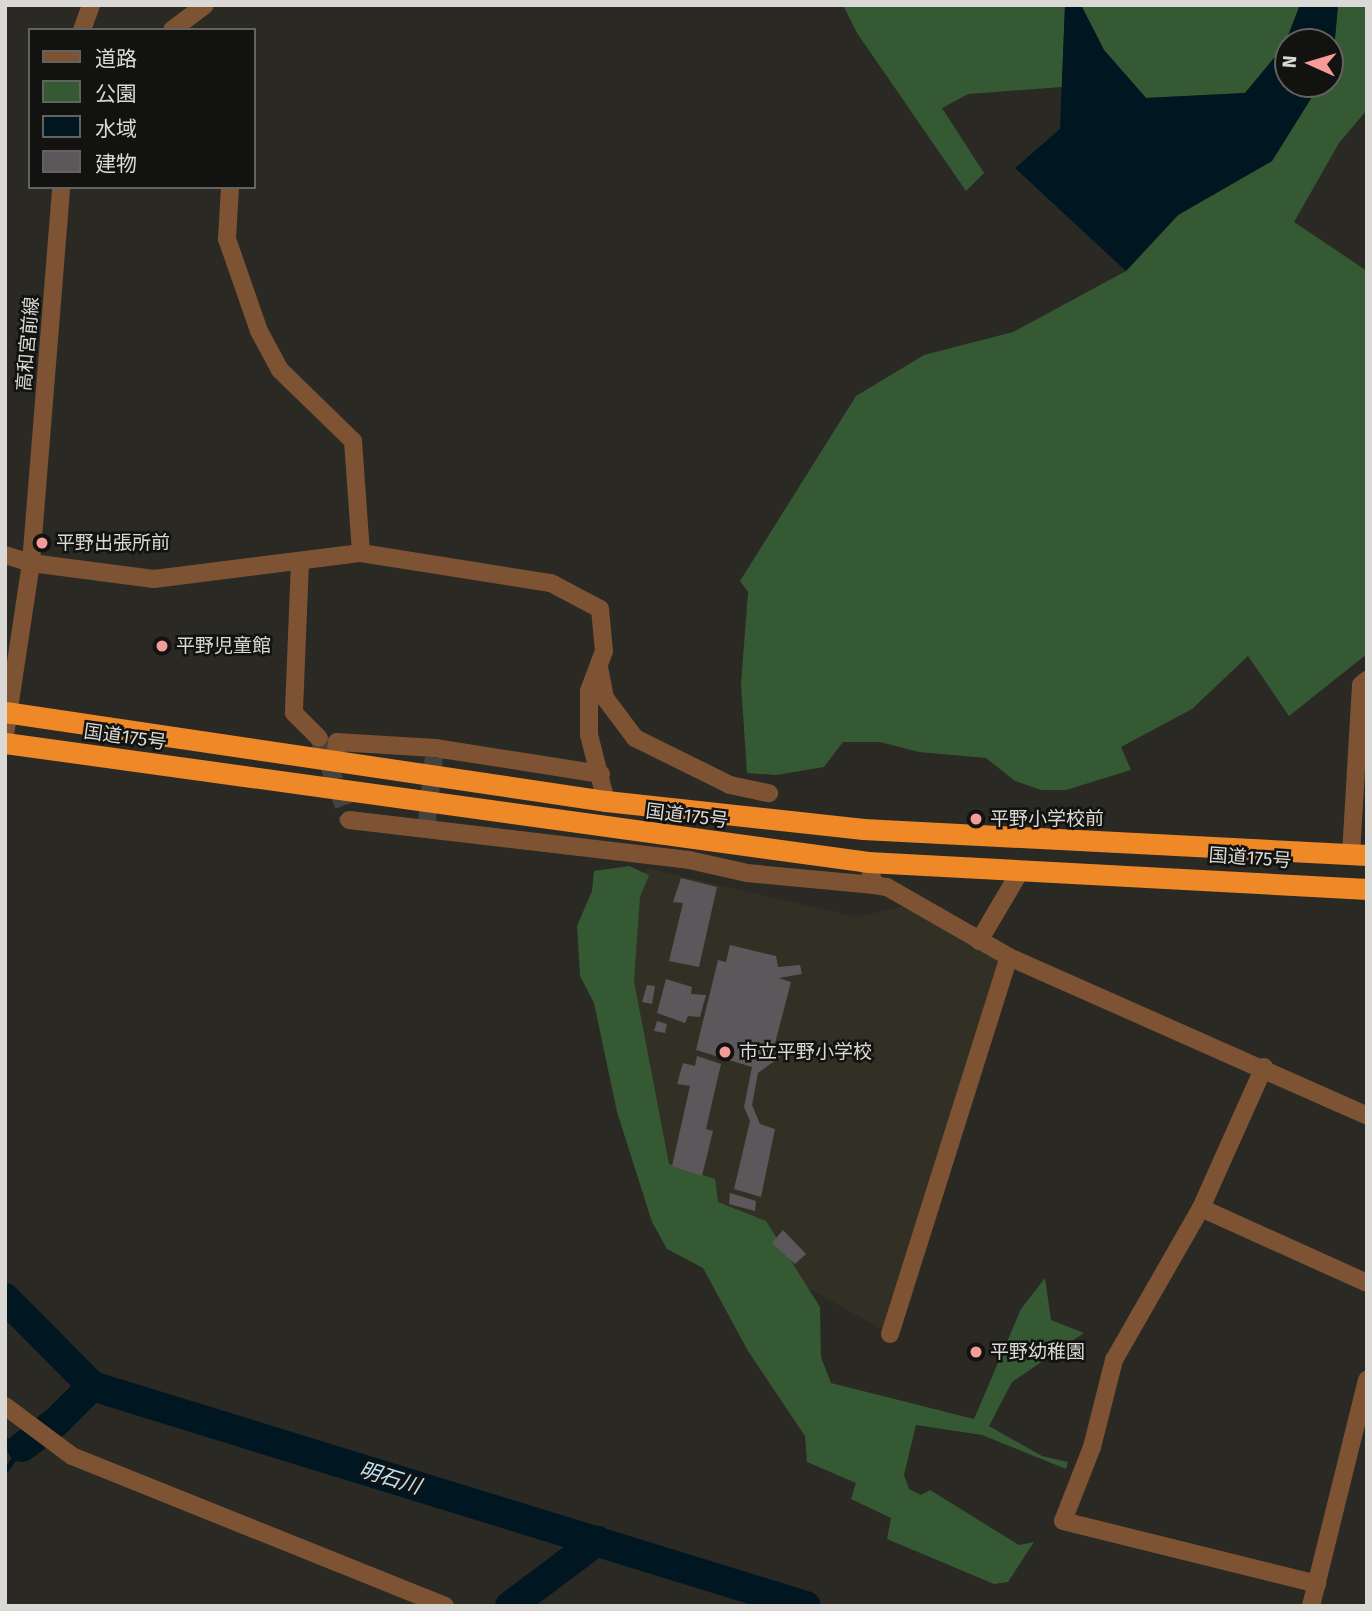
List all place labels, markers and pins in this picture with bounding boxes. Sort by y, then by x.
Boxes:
place label: 平野出張所前 [56,532,170,554]
marker: 平野出張所前 [34,535,50,551]
place label: 平野児童館 [176,635,271,657]
marker: 平野児童館 [154,638,170,654]
place label: 平野小学校前 [990,808,1104,830]
marker: 平野小学校前 [968,811,984,827]
place label: 市立平野小学校 [739,1041,872,1063]
marker: 市立平野小学校 [717,1044,733,1060]
place label: 平野幼稚園 [990,1341,1085,1363]
marker: 平野幼稚園 [968,1344,984,1360]

